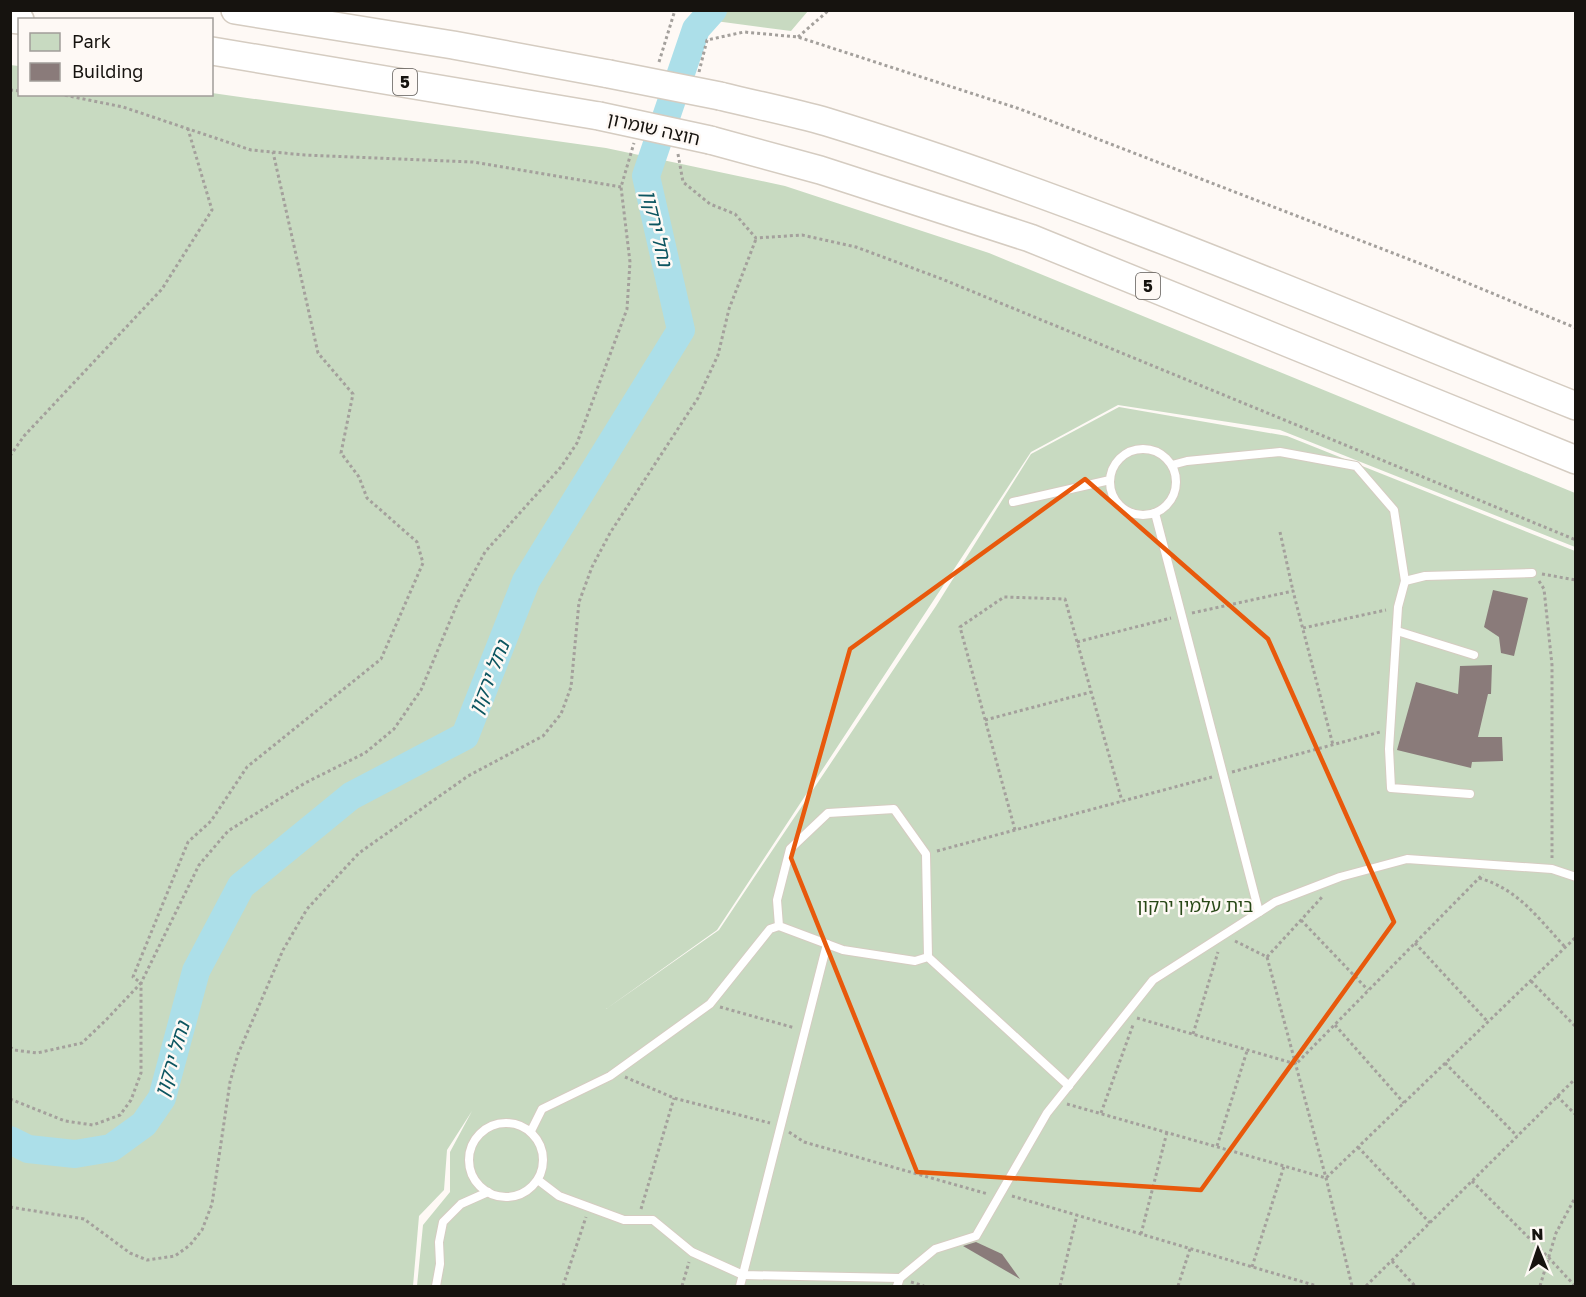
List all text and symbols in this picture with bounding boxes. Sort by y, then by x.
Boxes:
legend [18,18,213,96]
text: Park [72,30,111,52]
text: Building [72,60,143,82]
road number: 5 [393,69,417,95]
street label: חוצה שומרון [606,107,702,149]
water label: נחל ירקון [638,188,679,270]
road number: 5 [1136,273,1160,299]
water label: נחל ירקון [462,635,514,717]
park label: בית עלמין ירקון [1137,894,1253,916]
water label: נחל ירקון [148,1017,194,1100]
north arrow [1508,1219,1568,1279]
text: N [1531,1224,1544,1244]

